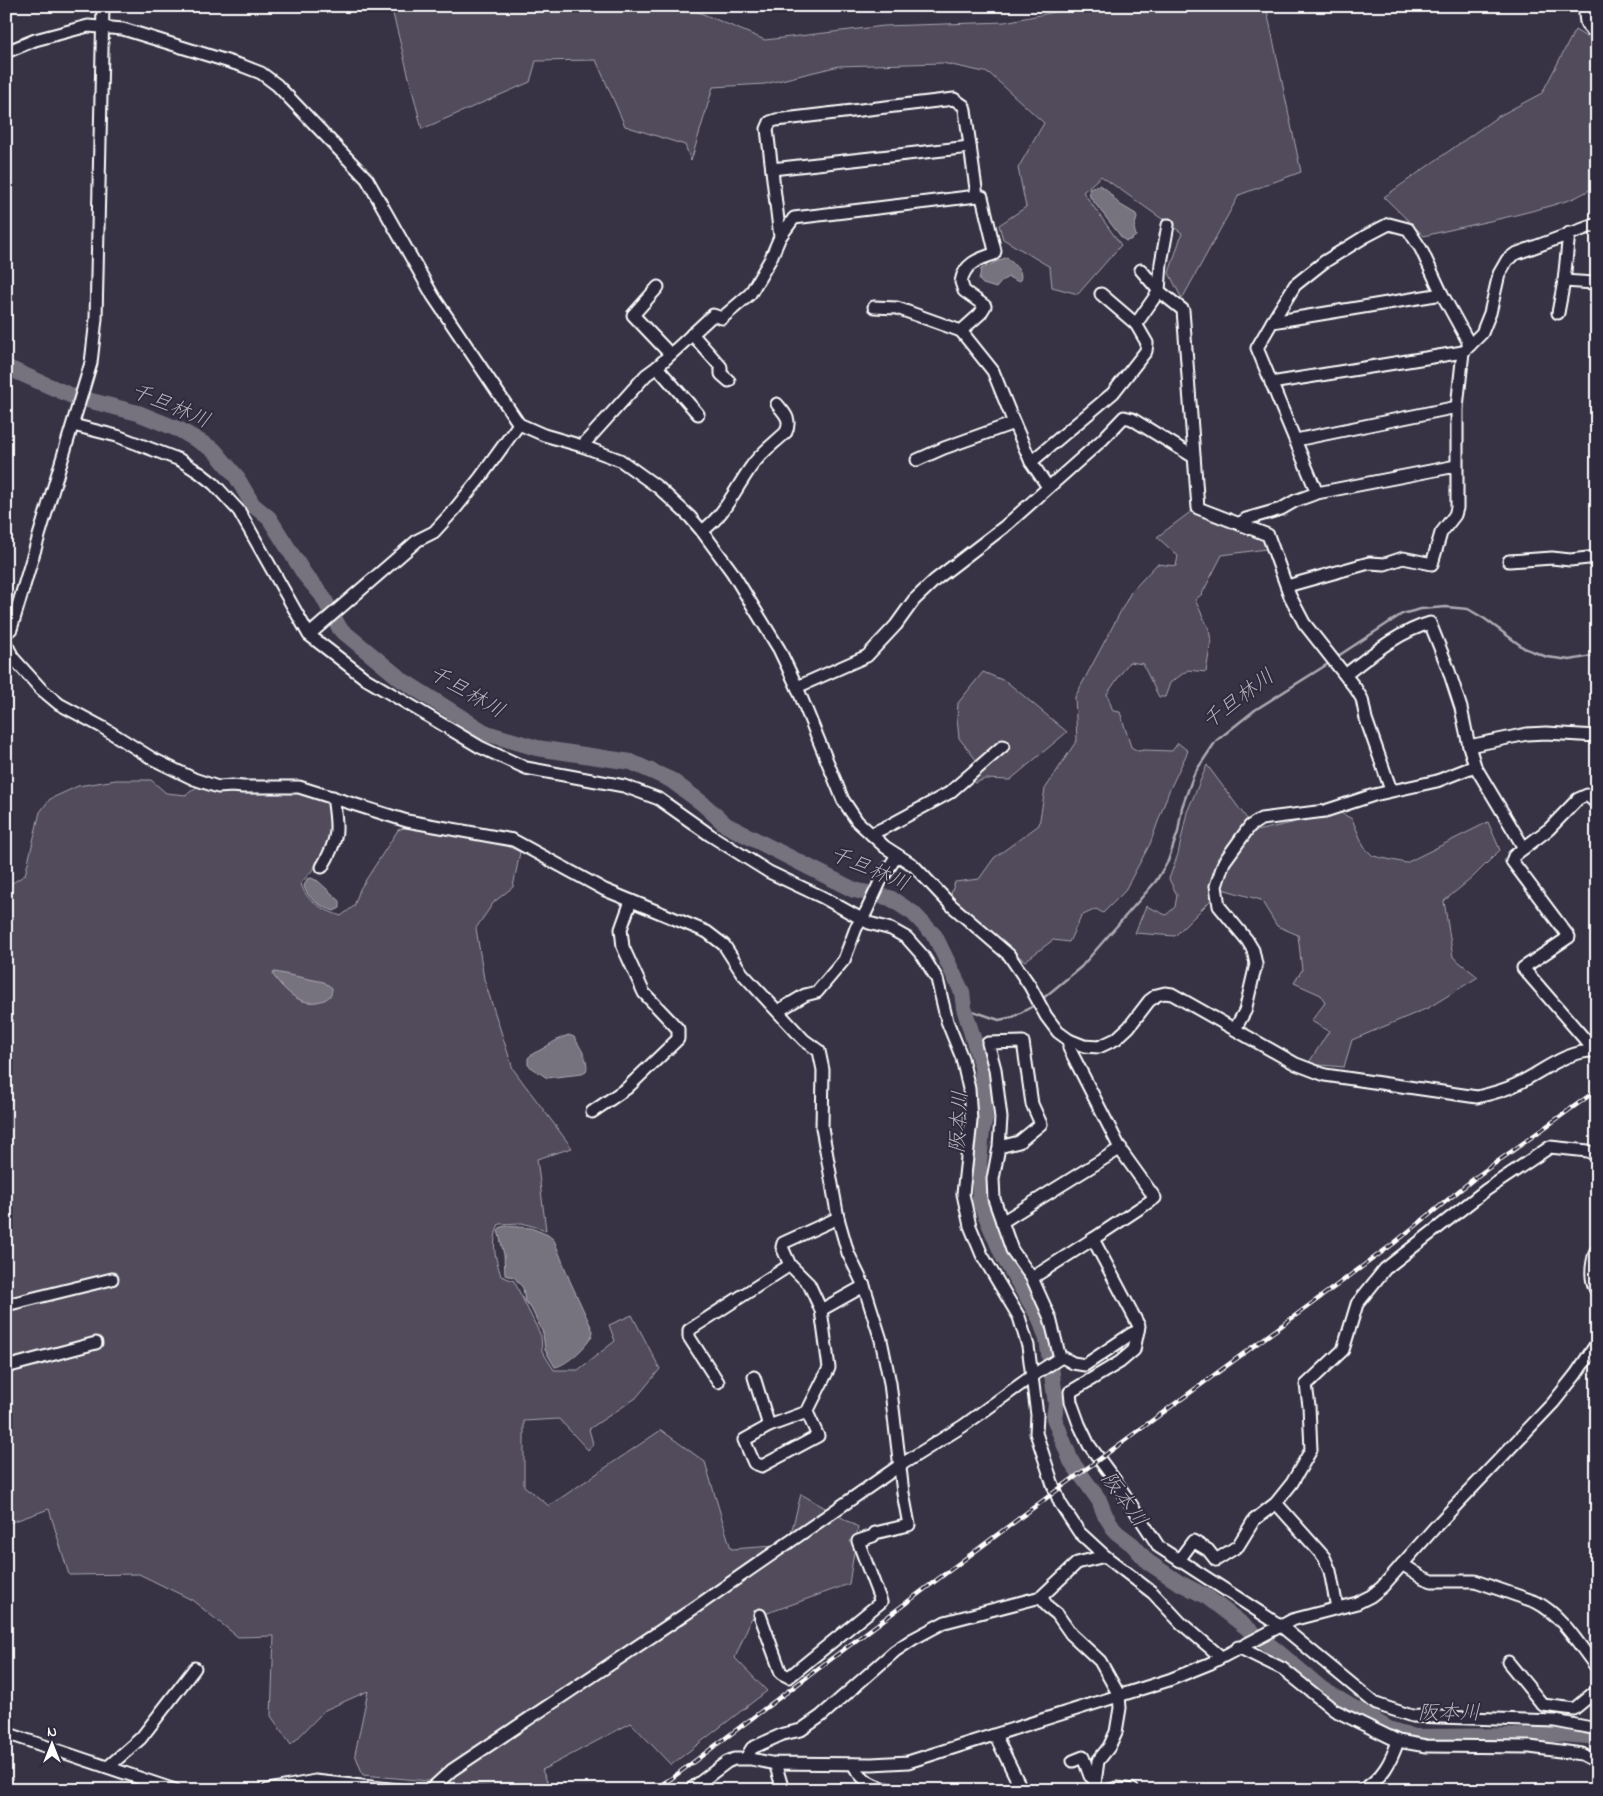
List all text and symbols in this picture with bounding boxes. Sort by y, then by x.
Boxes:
water label: 千旦林川 [125,377,215,437]
water label: 千旦林川 [422,659,510,727]
water label: 千旦林川 [1196,663,1282,737]
water label: 千旦林川 [824,840,914,900]
water label: 阪本川 [943,1090,977,1154]
water label: 阪本川 [1092,1466,1154,1534]
water label: 阪本川 [1418,1699,1481,1729]
north arrow [28,1718,78,1768]
text: N [47,1722,57,1743]

